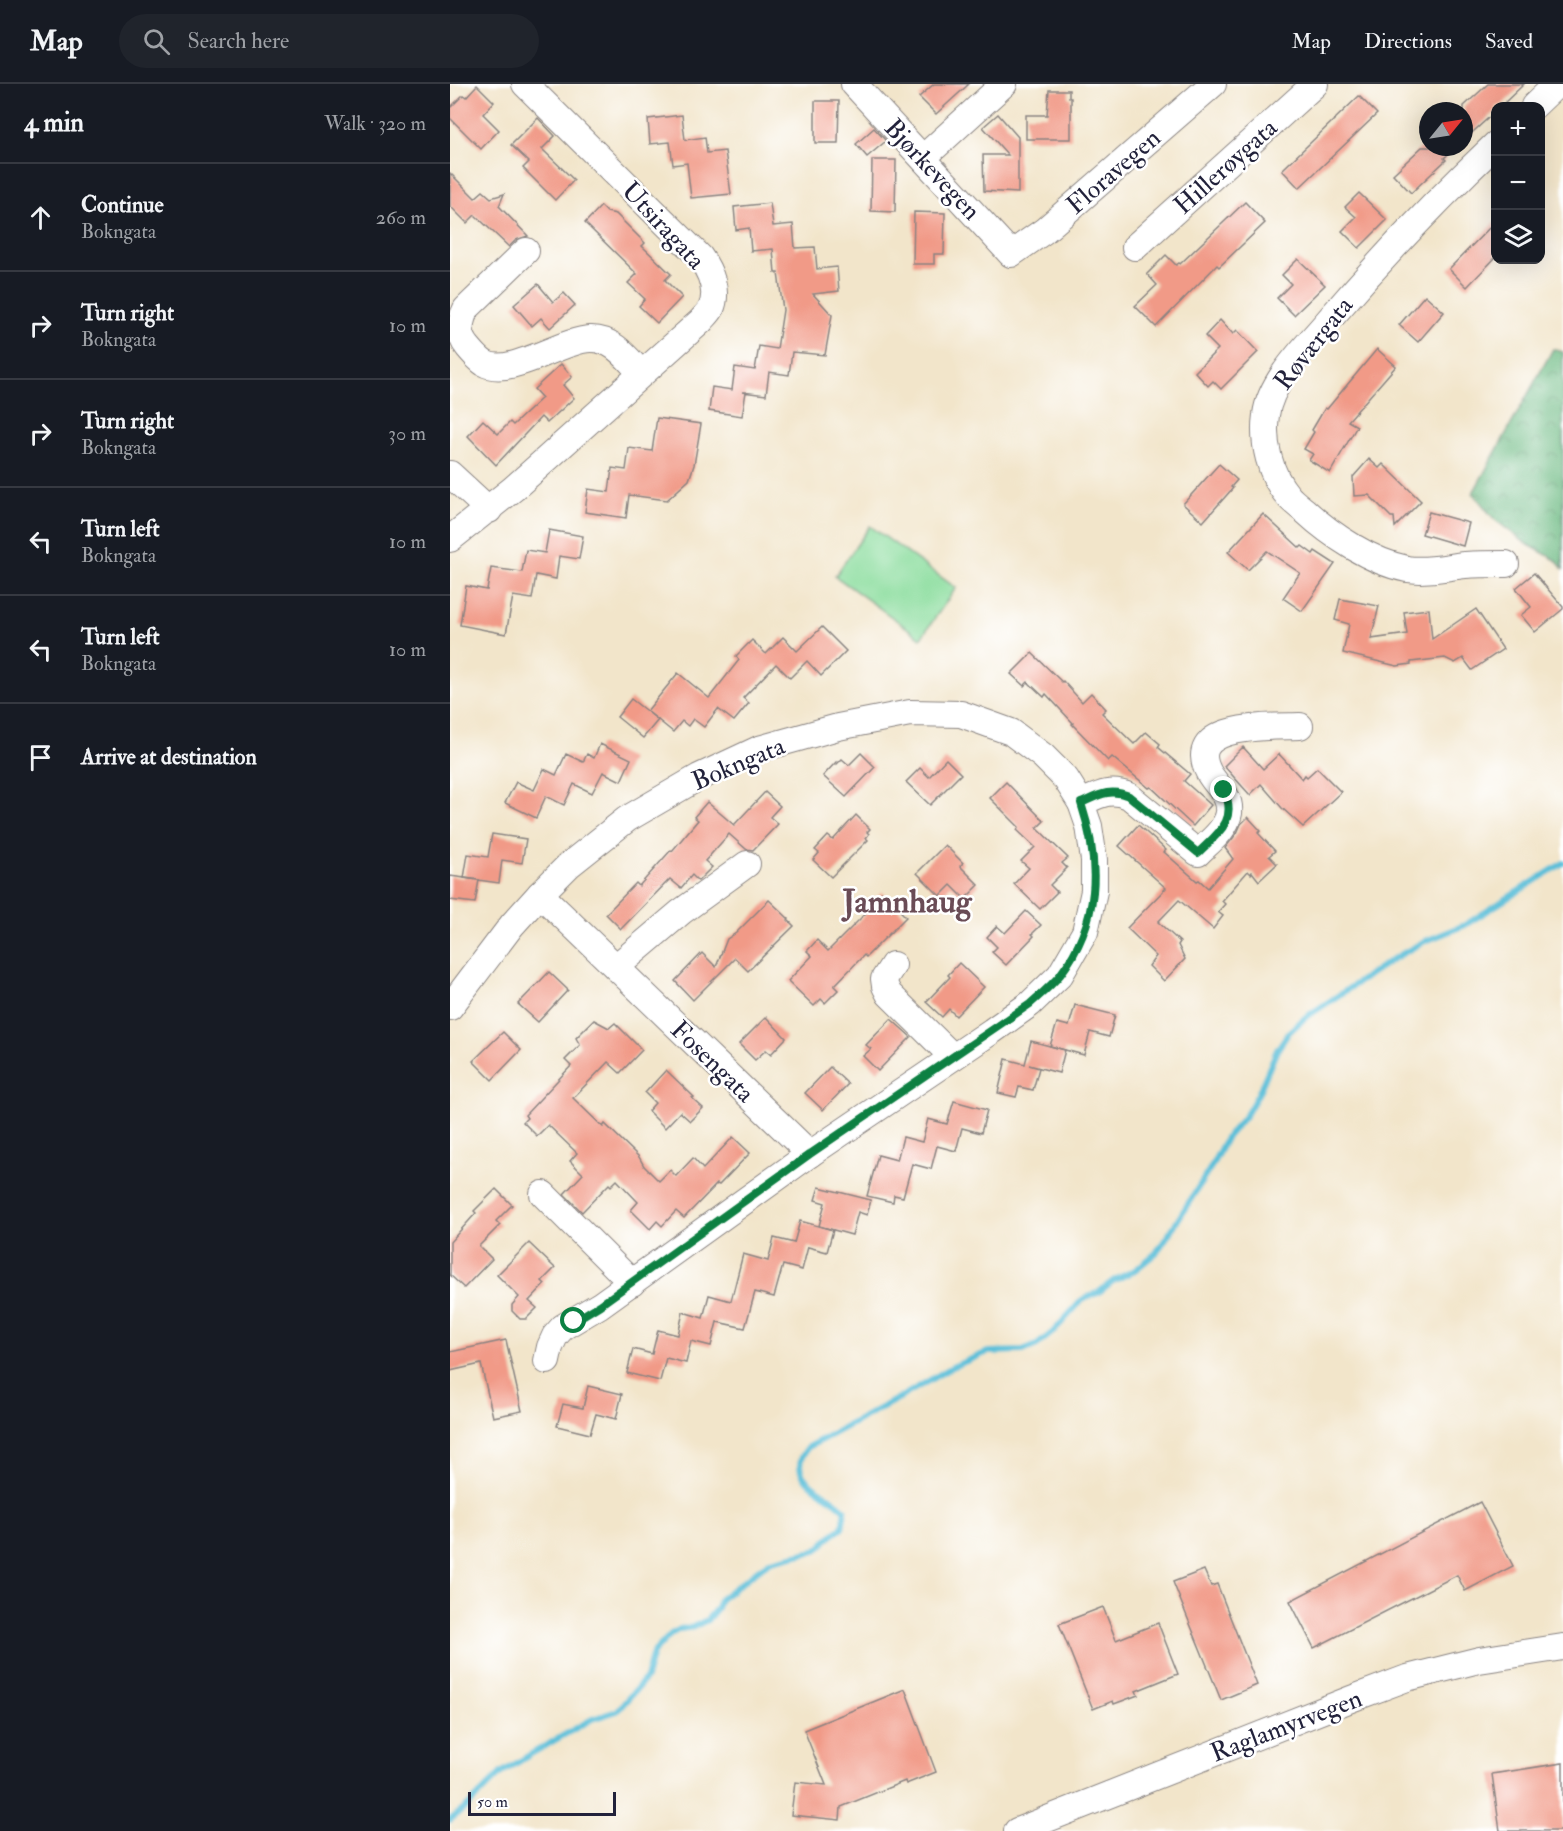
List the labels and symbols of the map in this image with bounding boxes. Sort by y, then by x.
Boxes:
north arrow [1419,102,1473,156]
street label: Bjørkevegen [877,112,987,227]
street label: Hillerøygata [1167,112,1284,221]
street label: Floravegen [1060,122,1167,221]
street label: Utsiragata [615,175,712,276]
street label: Røværgata [1267,290,1360,397]
street label: Bokngata [687,730,790,798]
route end [1210,776,1236,802]
district label: Jamnhaug [841,882,973,922]
street label: Fosengata [664,1014,761,1110]
route start [560,1307,586,1333]
street label: Raglamyrvegen [1206,1682,1367,1769]
scale bar [468,1789,616,1816]

